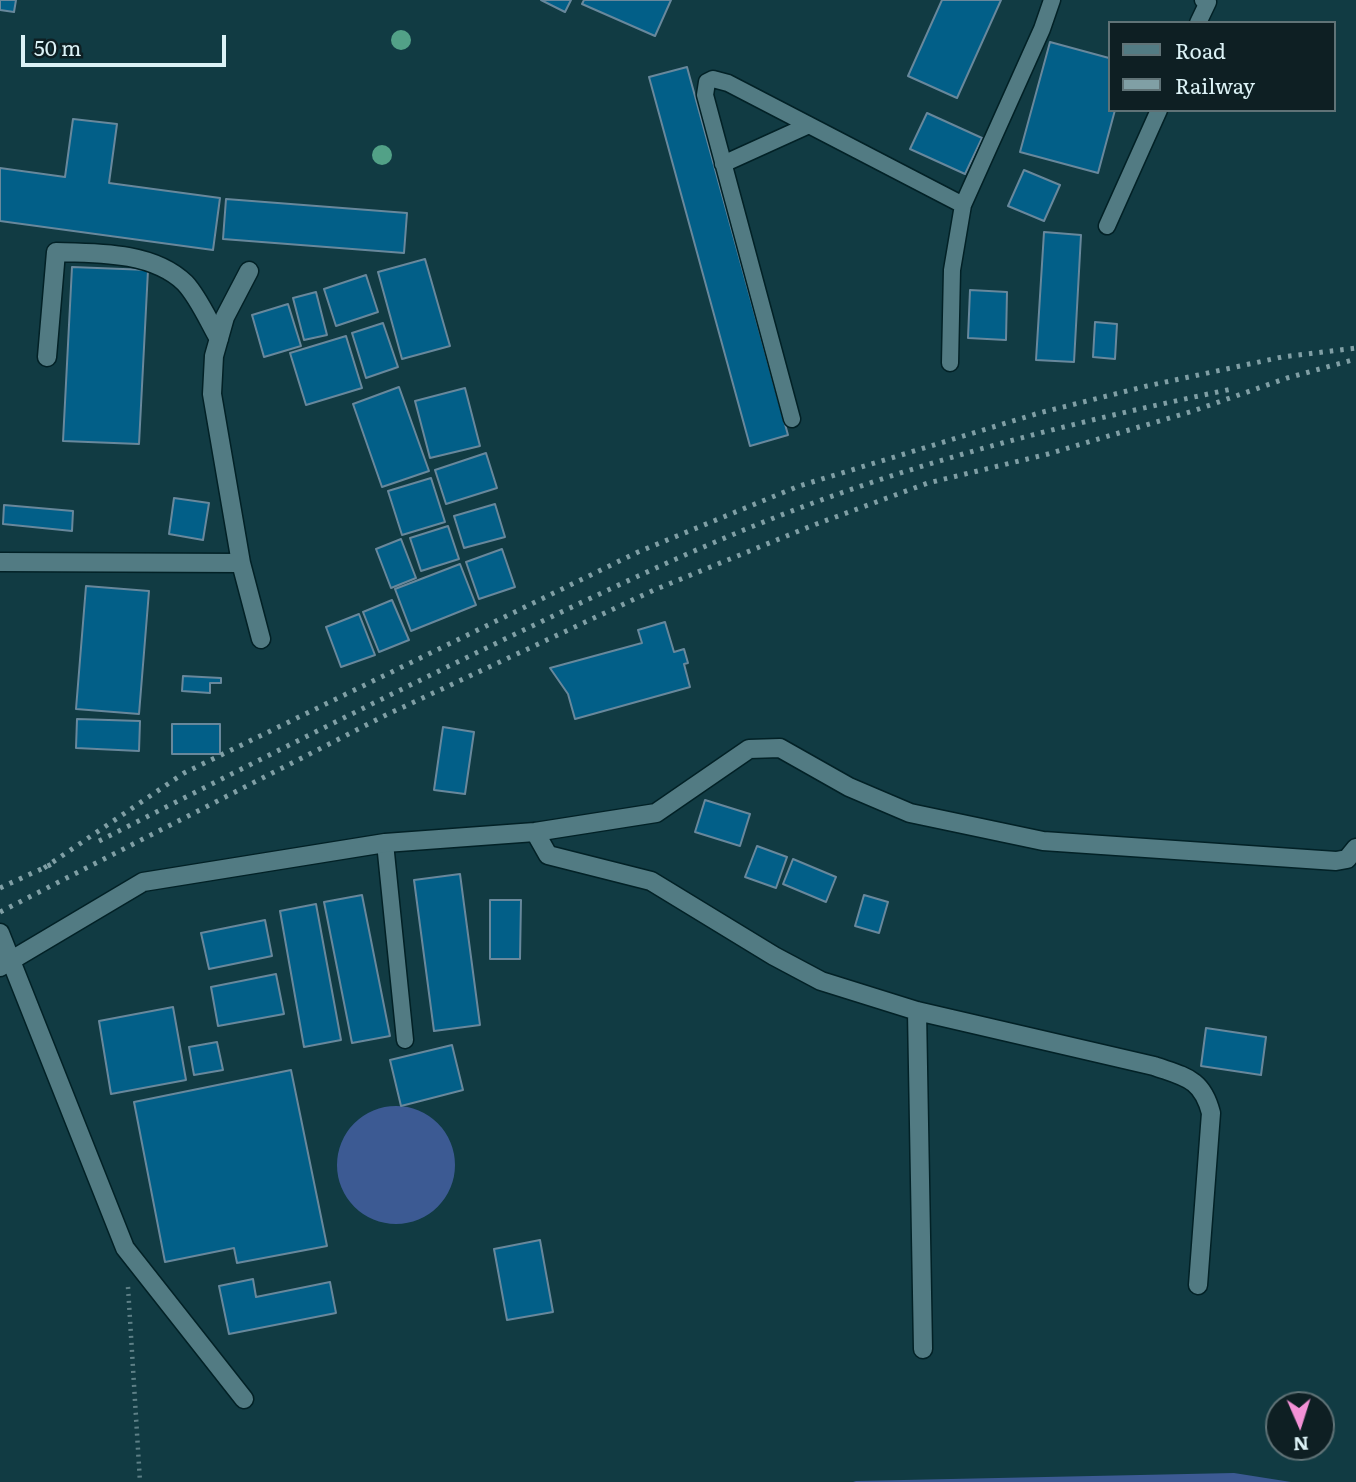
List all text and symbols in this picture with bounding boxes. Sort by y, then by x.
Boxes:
scale bar [24,21,229,65]
legend [1108,21,1335,112]
text: 50 m [34,31,81,62]
text: Road [1175,34,1226,65]
text: Railway [1175,69,1255,100]
north arrow [1265,1391,1335,1461]
text: N [1292,1431,1310,1459]

